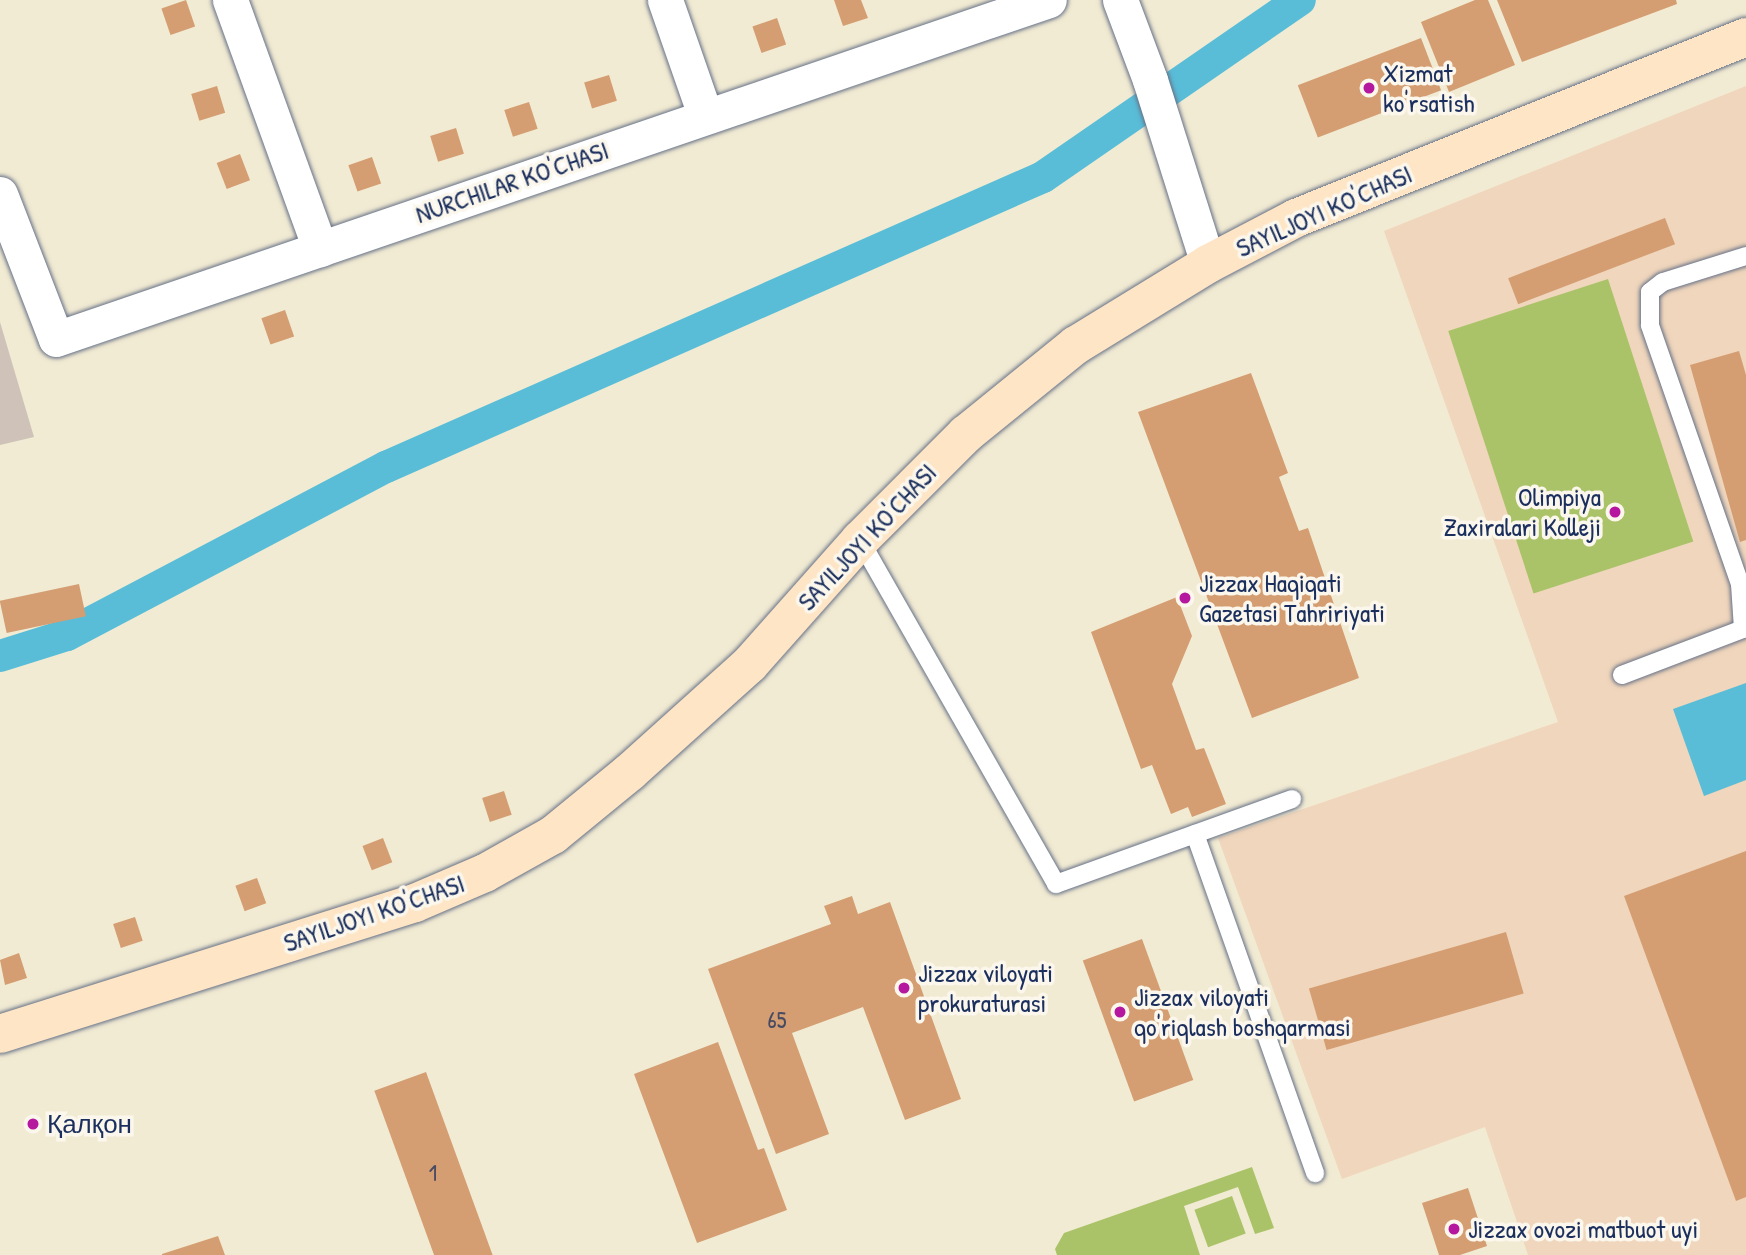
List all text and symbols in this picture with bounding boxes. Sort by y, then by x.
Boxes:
place label: Xizmat ko'rsatish [1383,57,1474,119]
marker: Xizmat ko'rsatish [1361,80,1377,96]
street label: NURCHILAR KO'CHASI [411,134,613,230]
street label: SAYILJOYI KO'CHASI [1231,158,1417,264]
street label: SAYILJOYI KO'CHASI [791,457,943,617]
place label: Olimpiya Zaxiralari Kolleji [1443,481,1601,542]
marker: Olimpiya Zaxiralari Kolleji [1607,504,1623,520]
place label: Jizzax Haqiqati Gazetasi Tahririyati [1199,567,1385,628]
marker: Jizzax Haqiqati Gazetasi Tahririyati [1177,590,1193,606]
street label: SAYILJOYI KO'CHASI [280,867,468,959]
place label: Jizzax viloyati prokuraturasi [918,957,1053,1018]
marker: Jizzax viloyati prokuraturasi [896,980,912,996]
place label: Jizzax viloyati qo'riqlash boshqarmasi [1134,981,1351,1042]
marker: Jizzax viloyati qo'riqlash boshqarmasi [1112,1004,1128,1020]
house number: 65 [768,1006,786,1034]
place label: Қалқон [47,1108,132,1140]
marker: Қалқон [25,1116,41,1132]
house number: 1 [429,1159,437,1187]
place label: Jizzax ovozi matbuot uyi [1468,1213,1698,1245]
marker: Jizzax ovozi matbuot uyi [1446,1221,1462,1237]

